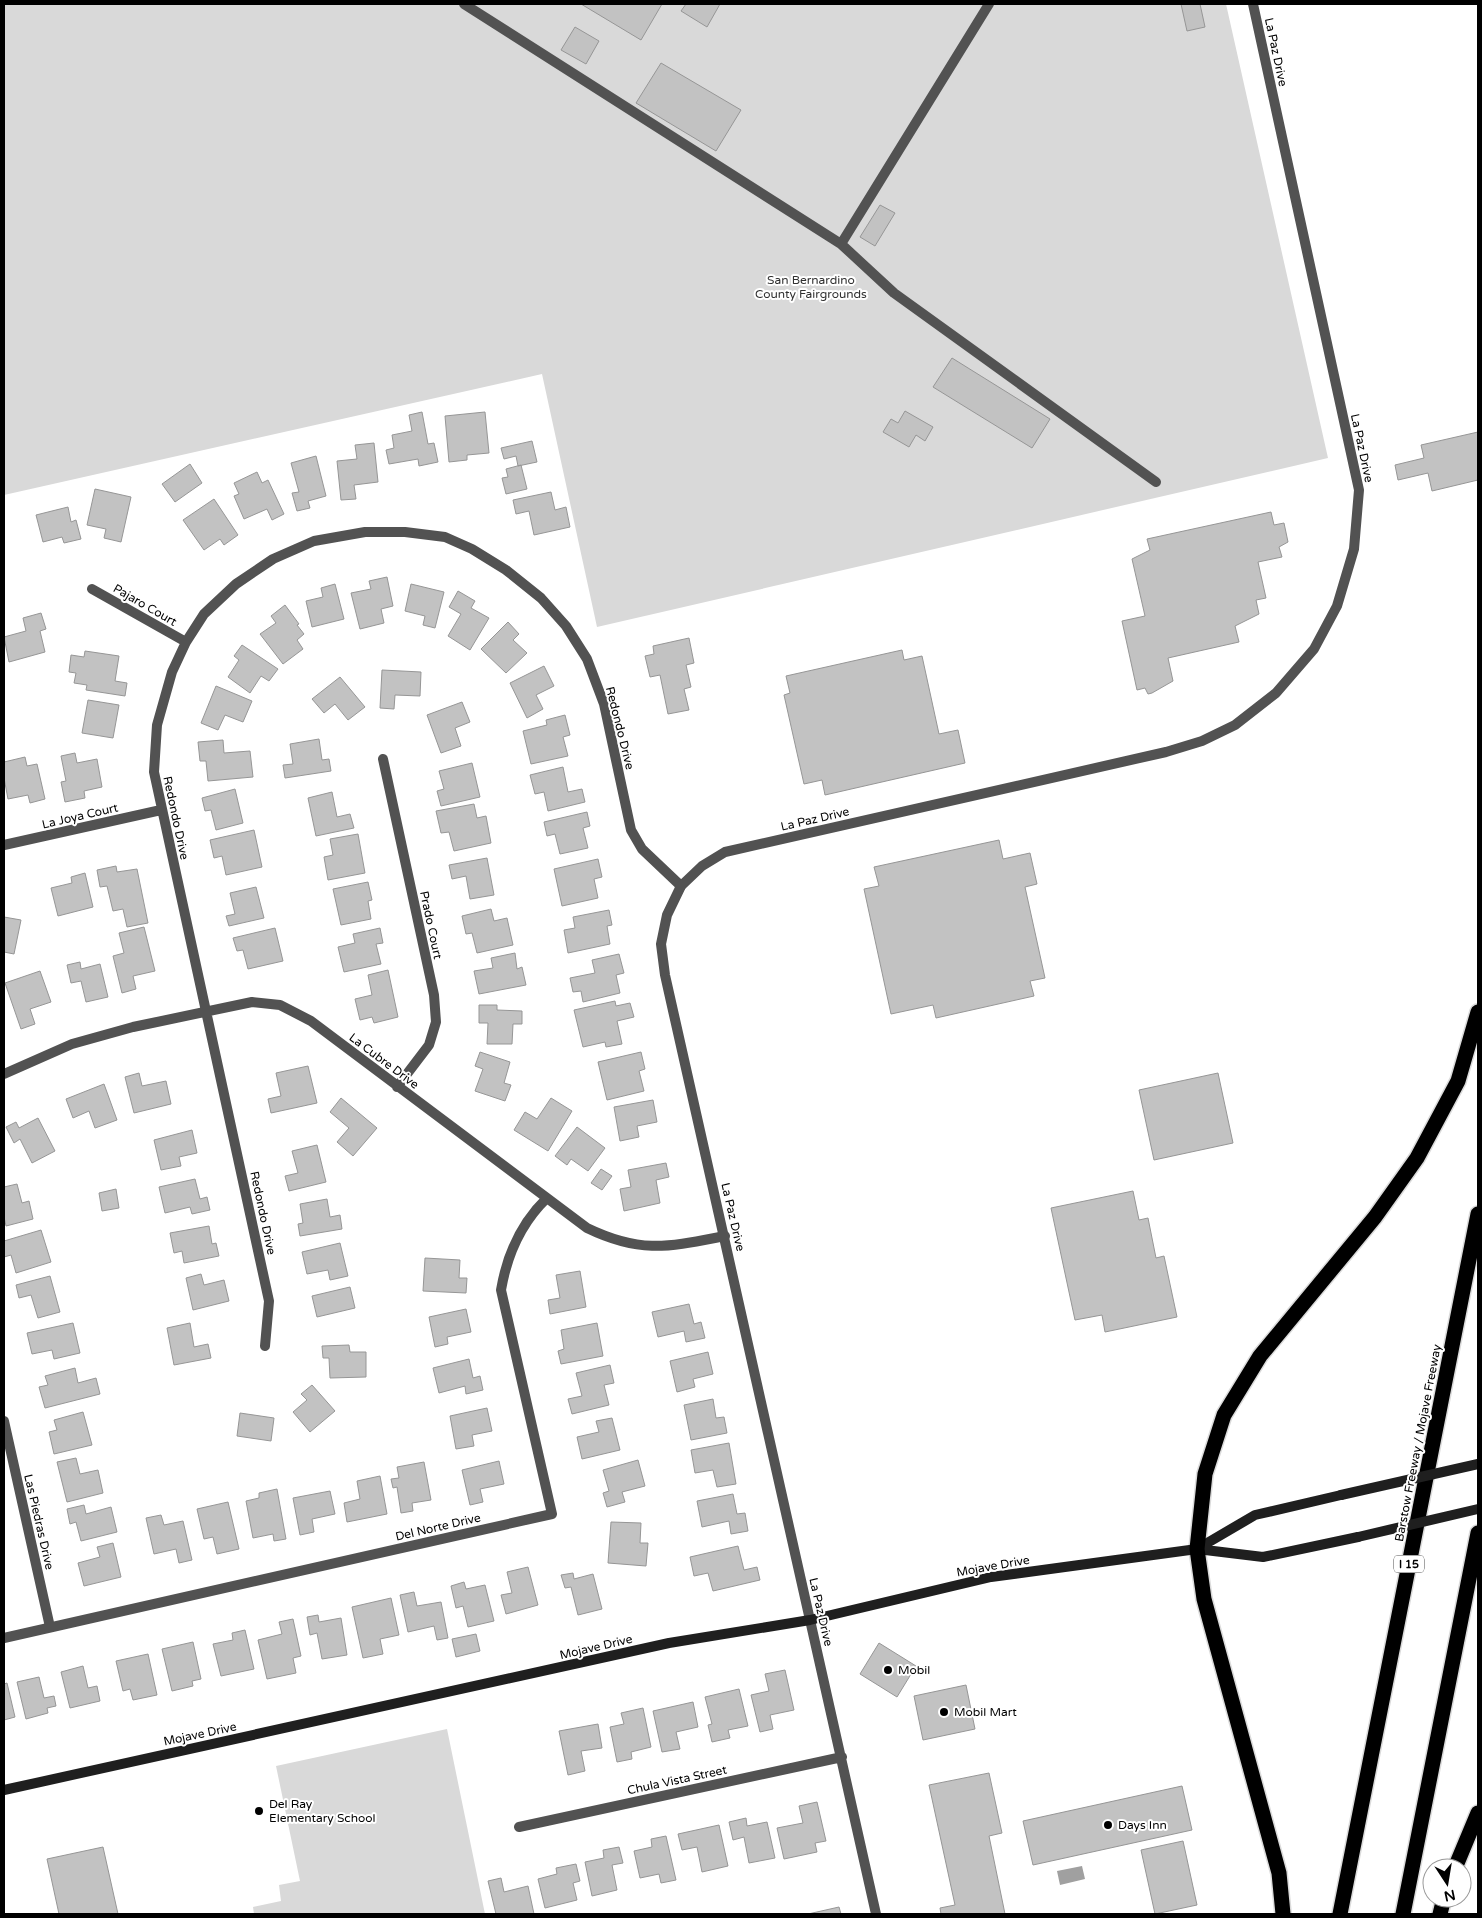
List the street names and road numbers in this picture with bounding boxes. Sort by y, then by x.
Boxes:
street label: La Paz Drive [1262,16,1290,88]
street label: La Paz Drive [1348,412,1376,484]
street label: Pajaro Court [111,581,180,629]
street label: Redondo Drive [603,685,637,771]
street label: Redondo Drive [160,775,192,861]
street label: La Joya Court [41,800,120,832]
street label: La Paz Drive [779,804,851,834]
street label: Prado Court [417,890,445,961]
street label: La Cubre Drive [346,1030,422,1092]
street label: Redondo Drive [247,1170,279,1256]
street label: La Paz Drive [718,1181,748,1253]
street label: Barstow Freeway / Mojave Freeway [1392,1343,1444,1543]
street label: Las Piedras Drive [21,1473,57,1571]
street label: Del Norte Drive [394,1510,482,1544]
street label: Mojave Drive [955,1553,1031,1579]
road number: I 15 [1394,1556,1424,1572]
street label: La Paz Drive [806,1576,836,1648]
street label: Mojave Drive [558,1632,634,1662]
street label: Mojave Drive [162,1719,238,1749]
street label: Chula Vista Street [626,1763,728,1797]

